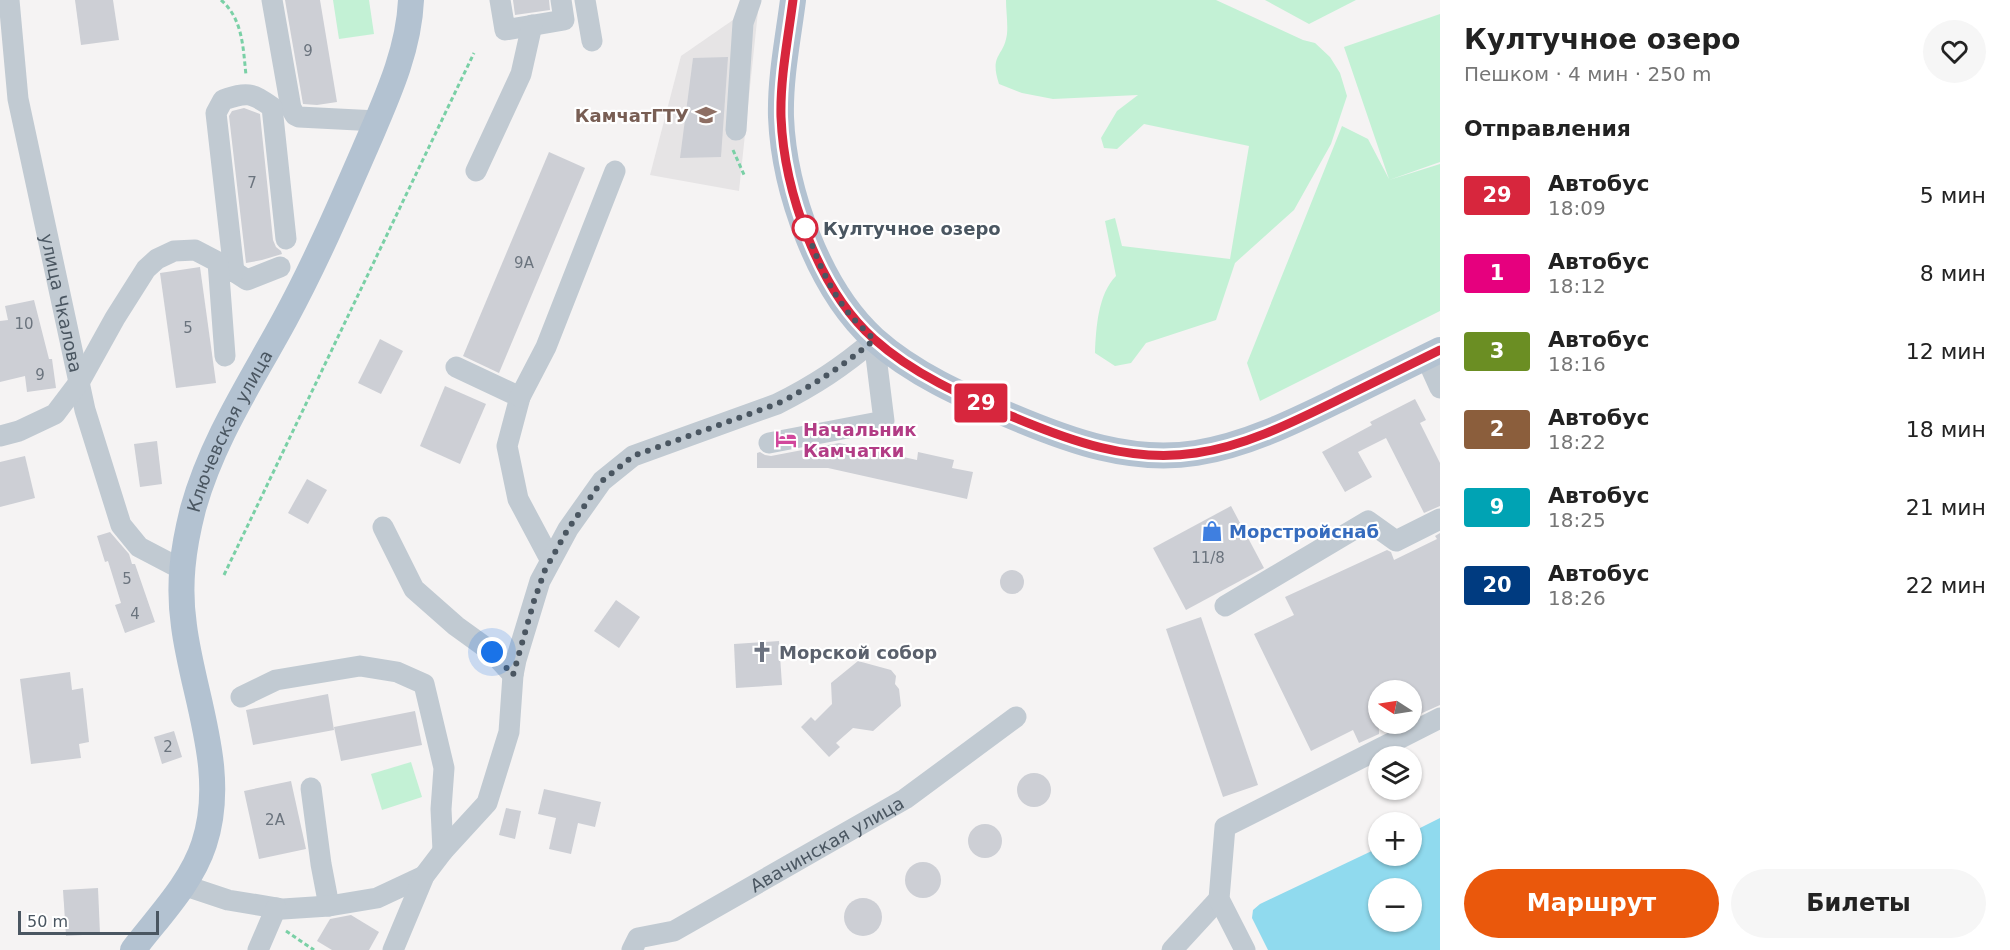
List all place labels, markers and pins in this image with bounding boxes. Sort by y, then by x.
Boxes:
school or university icon: КамчатГТУ [694,103,718,127]
place label: КамчатГТУ [575,105,689,126]
marker: Култучное озеро [792,215,818,241]
place label: Култучное озеро [823,218,1001,239]
place label: Начальник Камчатки [803,419,917,461]
hotel icon: Начальник Камчатки [774,427,798,451]
shop icon: Морстройснаб [1200,519,1224,543]
place label: Морстройснаб [1229,521,1379,542]
church icon: Морской собор [750,640,774,664]
place label: Морской собор [779,642,937,663]

